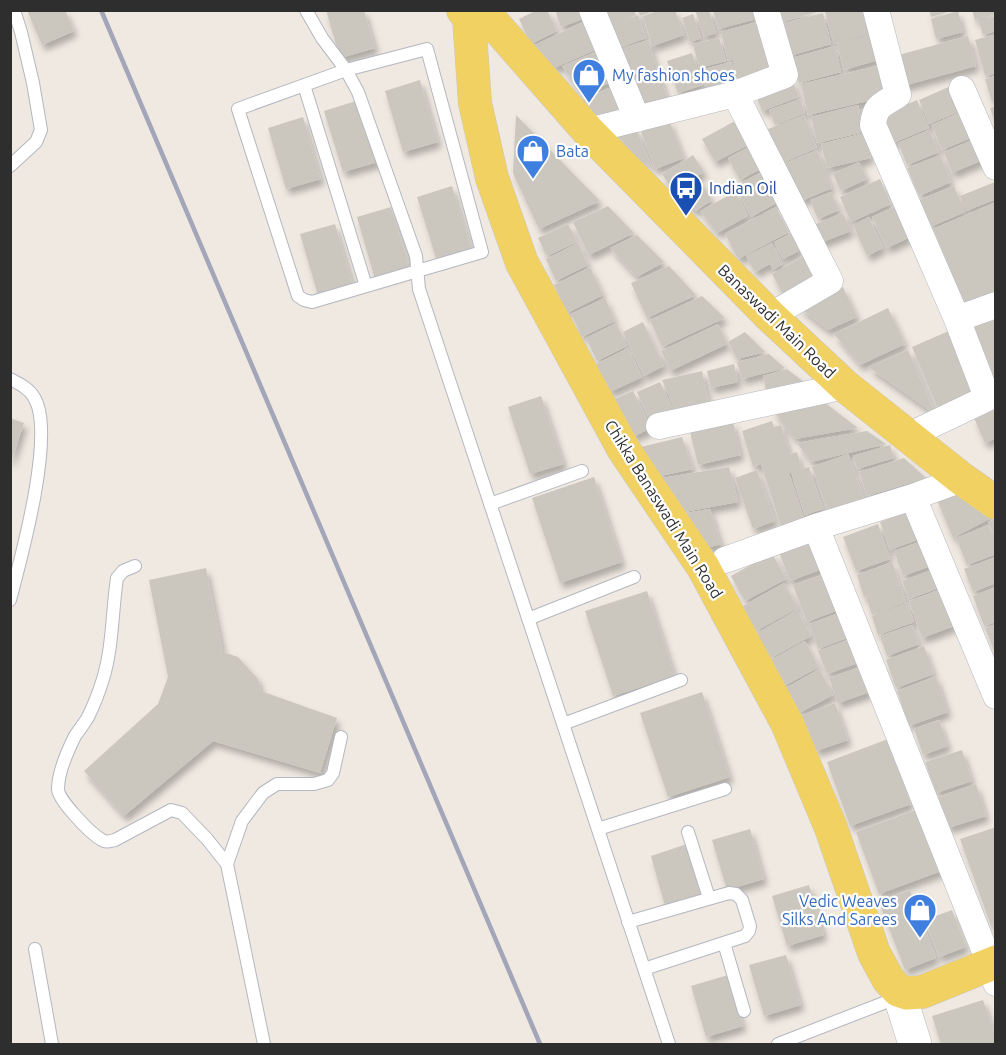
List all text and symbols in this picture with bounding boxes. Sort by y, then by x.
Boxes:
shop icon: My fashion shoes [571,57,607,104]
place label: My fashion shoes [612,66,735,84]
shop icon: Bata [515,133,551,180]
place label: Bata [556,142,589,160]
bus stop icon: Indian Oil [668,170,704,217]
place label: Indian Oil [709,179,777,197]
street label: Banaswadi Main Road [715,260,839,382]
street label: Chikka Banaswadi Main Road [602,417,726,601]
place label: Vedic Weaves Silks And Sarees [782,892,897,928]
shop icon: Vedic Weaves Silks And Sarees [902,892,938,939]

